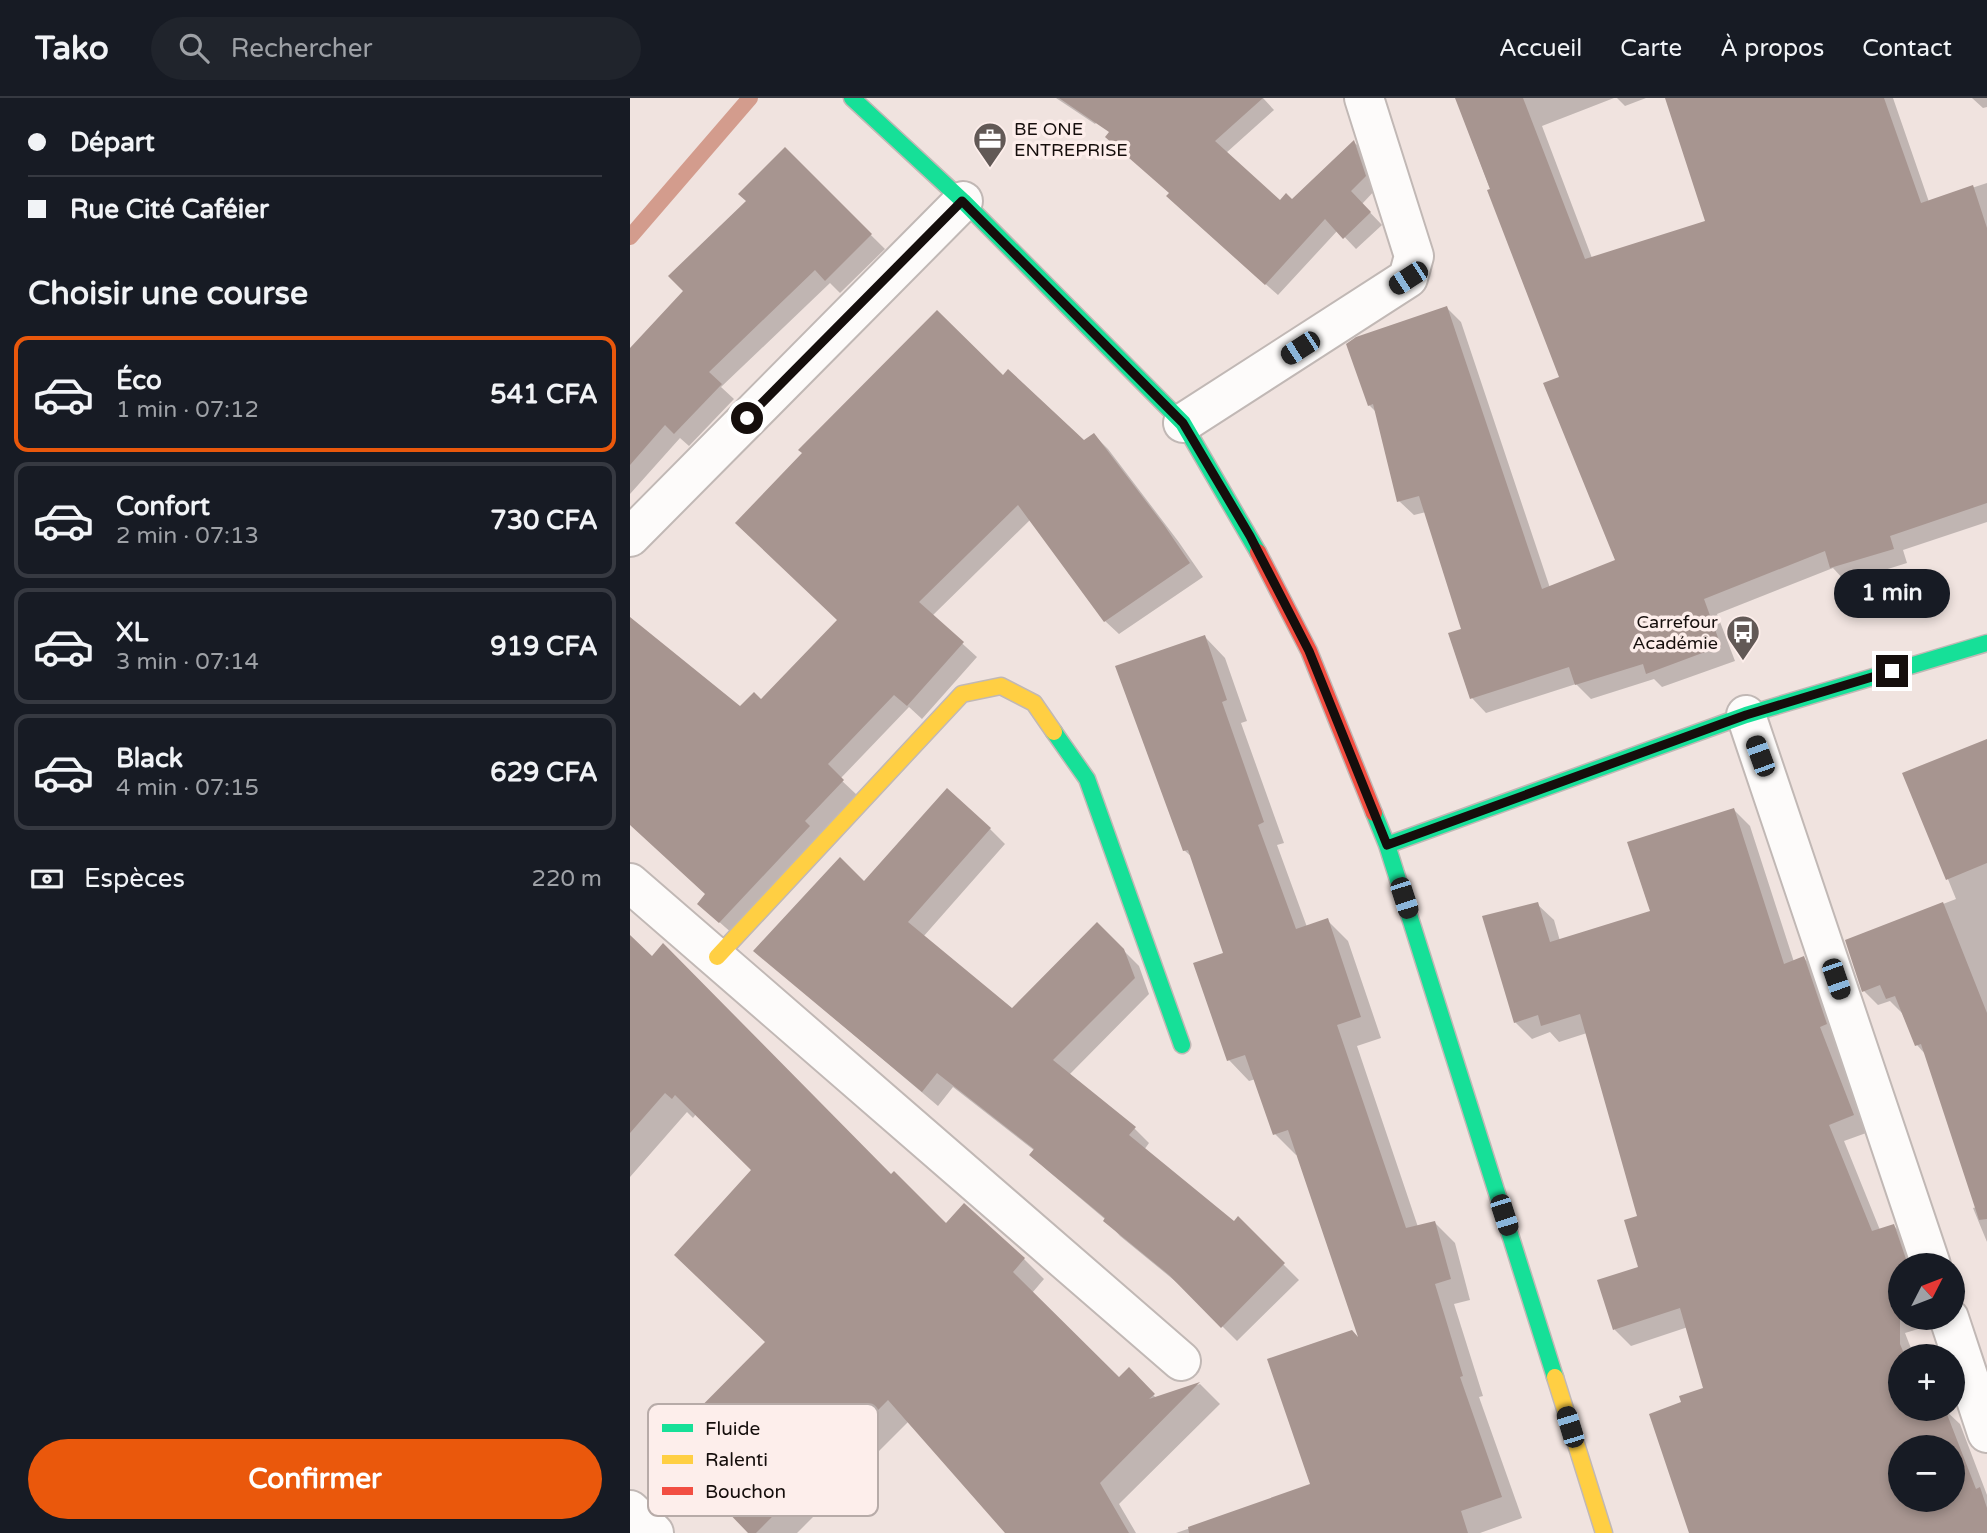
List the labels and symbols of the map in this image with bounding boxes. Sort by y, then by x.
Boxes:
place label: BE ONE ENTREPRISE [1014,118,1128,161]
office icon: BE ONE ENTREPRISE [971,120,1009,169]
car [1385,258,1432,298]
car [1277,328,1324,368]
route start [731,402,763,434]
callout: 1 min [1834,570,1950,618]
place label: Carrefour Académie [1632,611,1718,654]
bus stop icon: Carrefour Académie [1724,613,1762,662]
route end [1876,655,1908,687]
car [1743,733,1778,779]
car [1388,875,1421,921]
car [1820,956,1853,1002]
car [1488,1192,1521,1238]
north arrow [1888,1253,1965,1330]
legend [648,1404,878,1516]
car [1554,1404,1587,1450]
text: Fluide [705,1418,760,1440]
text: Ralenti [705,1449,768,1471]
text: Bouchon [705,1481,786,1503]

